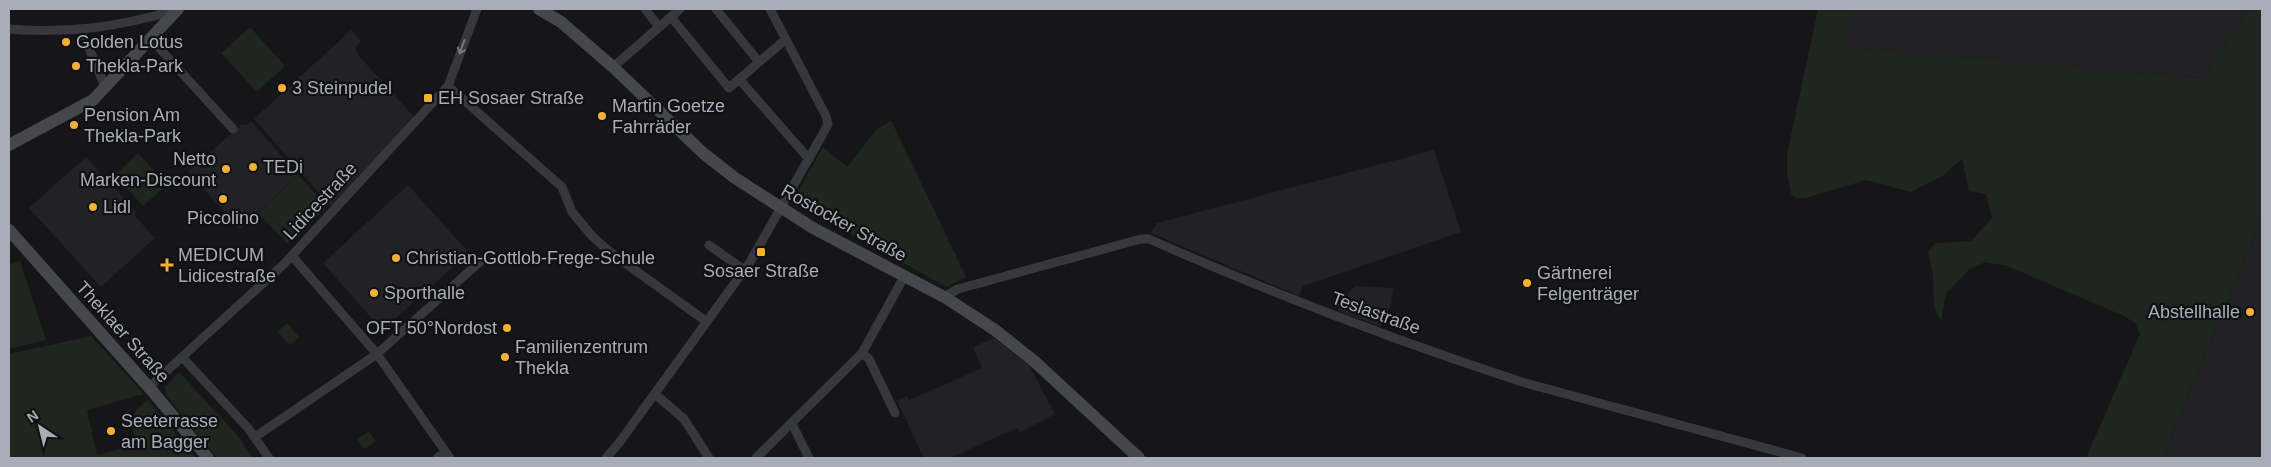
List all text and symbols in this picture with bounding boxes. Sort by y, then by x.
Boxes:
place label: Golden Lotus [76,32,183,52]
marker: Golden Lotus [60,36,72,48]
one-way arrow [457,39,466,54]
place label: Thekla-Park [86,56,184,76]
marker: Thekla-Park [70,60,82,72]
place label: 3 Steinpudel [292,78,392,98]
marker: 3 Steinpudel [276,82,288,94]
place label: EH Sosaer Straße [438,88,584,108]
marker: EH Sosaer Straße [422,92,434,104]
place label: Martin Goetze Fahrräder [612,96,725,137]
place label: Pension Am Thekla-Park [84,105,182,146]
marker: Martin Goetze Fahrräder [596,110,608,122]
marker: Pension Am Thekla-Park [68,119,80,131]
place label: Netto Marken-Discount [80,149,216,190]
place label: TEDi [263,157,303,177]
street label: Lidicestraße [279,158,361,244]
marker: TEDi [247,161,259,173]
marker: Netto Marken-Discount [220,163,232,175]
street label: Rostocker Straße [778,180,910,266]
marker: Piccolino [217,193,229,205]
place label: Lidl [103,197,131,217]
marker: Lidl [87,201,99,213]
place label: Piccolino [187,208,259,228]
place label: MEDICUM Lidicestraße [178,245,276,286]
marker: Sosaer Straße [755,246,767,258]
place label: Christian-Gottlob-Frege-Schule [406,248,655,268]
marker: Christian-Gottlob-Frege-Schule [390,252,402,264]
marker: MEDICUM Lidicestraße [160,258,174,272]
place label: Sosaer Straße [703,261,819,281]
place label: Gärtnerei Felgenträger [1537,263,1639,304]
street label: Theklaer Straße [72,277,174,387]
marker: Gärtnerei Felgenträger [1521,277,1533,289]
place label: Sporthalle [384,283,465,303]
marker: Sporthalle [368,287,380,299]
street label: Teslastraße [1329,288,1423,338]
place label: Abstellhalle [2148,302,2240,322]
marker: Abstellhalle [2244,306,2256,318]
place label: OFT 50°Nordost [366,318,497,338]
marker: OFT 50°Nordost [501,322,513,334]
place label: Familienzentrum Thekla [515,337,648,378]
marker: Familienzentrum Thekla [499,351,511,363]
north arrow [15,402,65,452]
text: N [24,407,41,426]
place label: Seeterrasse am Bagger [121,411,218,452]
marker: Seeterrasse am Bagger [105,425,117,437]

